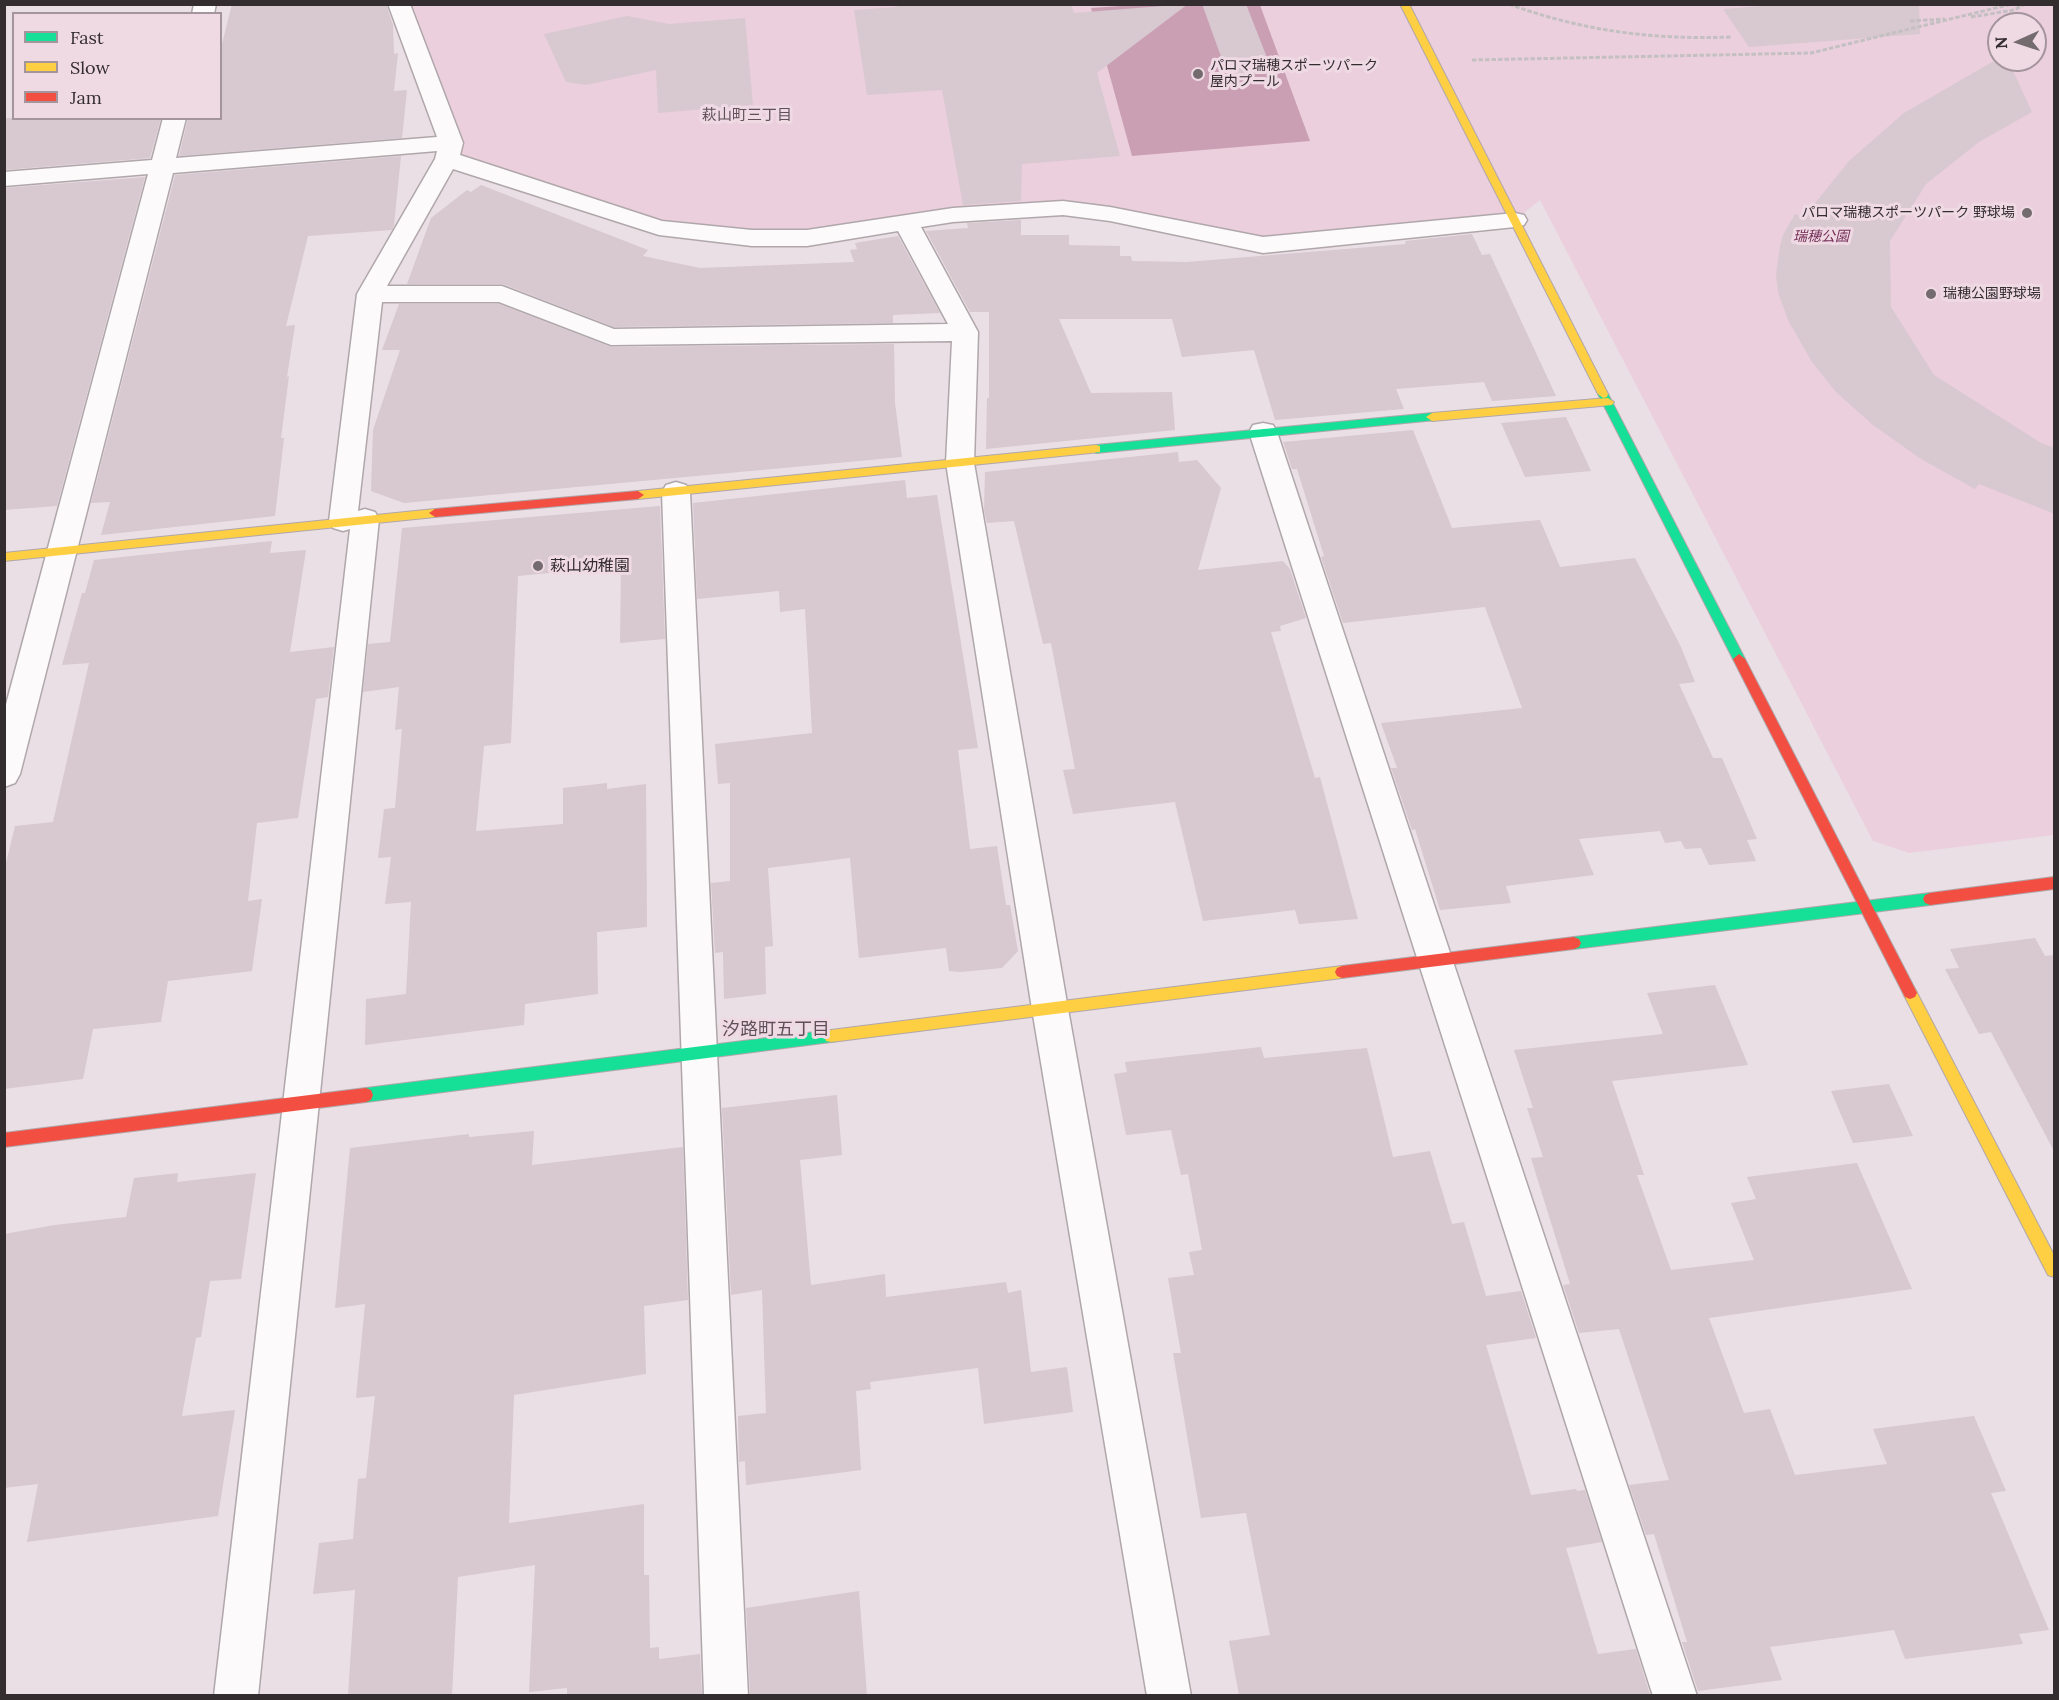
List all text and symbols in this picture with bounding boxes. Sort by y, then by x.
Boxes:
legend [12,12,222,120]
north arrow [1987,12,2047,72]
text: Fast [70,26,104,49]
text: N [1991,36,2011,50]
text: Slow [70,56,110,79]
place label: パロマ瑞穂スポーツパーク 屋内プール [1210,58,1378,90]
marker: パロマ瑞穂スポーツパーク 屋内プール [1191,67,1205,81]
text: Jam [70,86,102,109]
district label: 萩山町三丁目 [702,107,792,125]
place label: パロマ瑞穂スポーツパーク 野球場 [1801,205,2015,221]
marker: パロマ瑞穂スポーツパーク 野球場 [2020,206,2034,220]
park label: 瑞穂公園 [1793,229,1849,245]
place label: 瑞穂公園野球場 [1943,286,2041,302]
marker: 瑞穂公園野球場 [1924,287,1938,301]
place label: 萩山幼稚園 [550,556,630,576]
marker: 萩山幼稚園 [531,559,545,573]
district label: 汐路町五丁目 [722,1019,830,1041]

